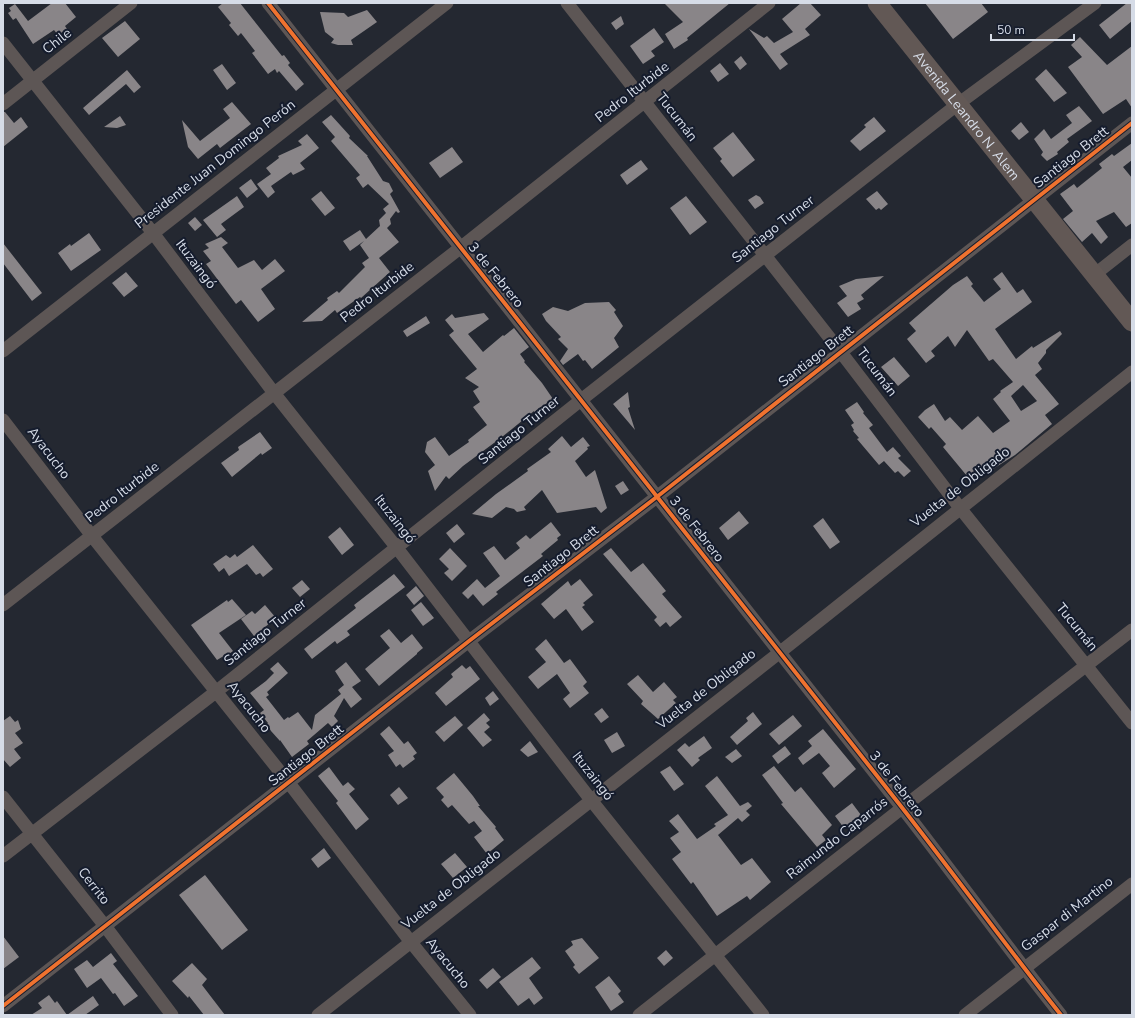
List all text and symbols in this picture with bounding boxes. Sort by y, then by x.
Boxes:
scale bar [991,16,1074,42]
text: 50 m [997,22,1025,38]
street label: Chile [38,24,76,58]
street label: Avenida Leandro N. Alem [909,47,1024,184]
street label: Pedro Iturbide [591,57,673,127]
street label: Tucumán [652,89,702,145]
street label: Presidente Juan Domingo Perón [131,95,299,233]
street label: Santiago Brett [1029,122,1113,192]
street label: Santiago Turner [728,191,818,267]
street label: Ituzaingó [171,235,221,293]
street label: 3 de Febrero [464,238,528,312]
street label: Pedro Iturbide [336,257,418,327]
street label: Santiago Brett [774,321,858,391]
street label: Tucumán [852,344,902,400]
street label: Santiago Turner [474,391,564,469]
street label: Ayacucho [23,423,75,483]
street label: Vuelta de Obligado [906,442,1014,532]
street label: Pedro Iturbide [81,457,163,527]
street label: Ituzaingó [370,491,420,548]
street label: 3 de Febrero [665,492,729,566]
street label: Santiago Brett [519,521,603,591]
street label: Santiago Turner [220,594,310,670]
street label: Tucumán [1052,599,1102,655]
street label: Vuelta de Obligado [652,644,760,734]
street label: Ayacucho [223,677,275,737]
street label: Santiago Brett [264,720,348,790]
street label: 3 de Febrero [865,747,929,821]
street label: Ituzaingó [568,748,618,805]
street label: Raimundo Caparrós [782,792,892,884]
street label: Vuelta de Obligado [397,844,505,934]
street label: Cerrito [73,863,115,909]
street label: Gaspar di Martino [1017,872,1117,956]
street label: Ayacucho [421,933,475,993]

